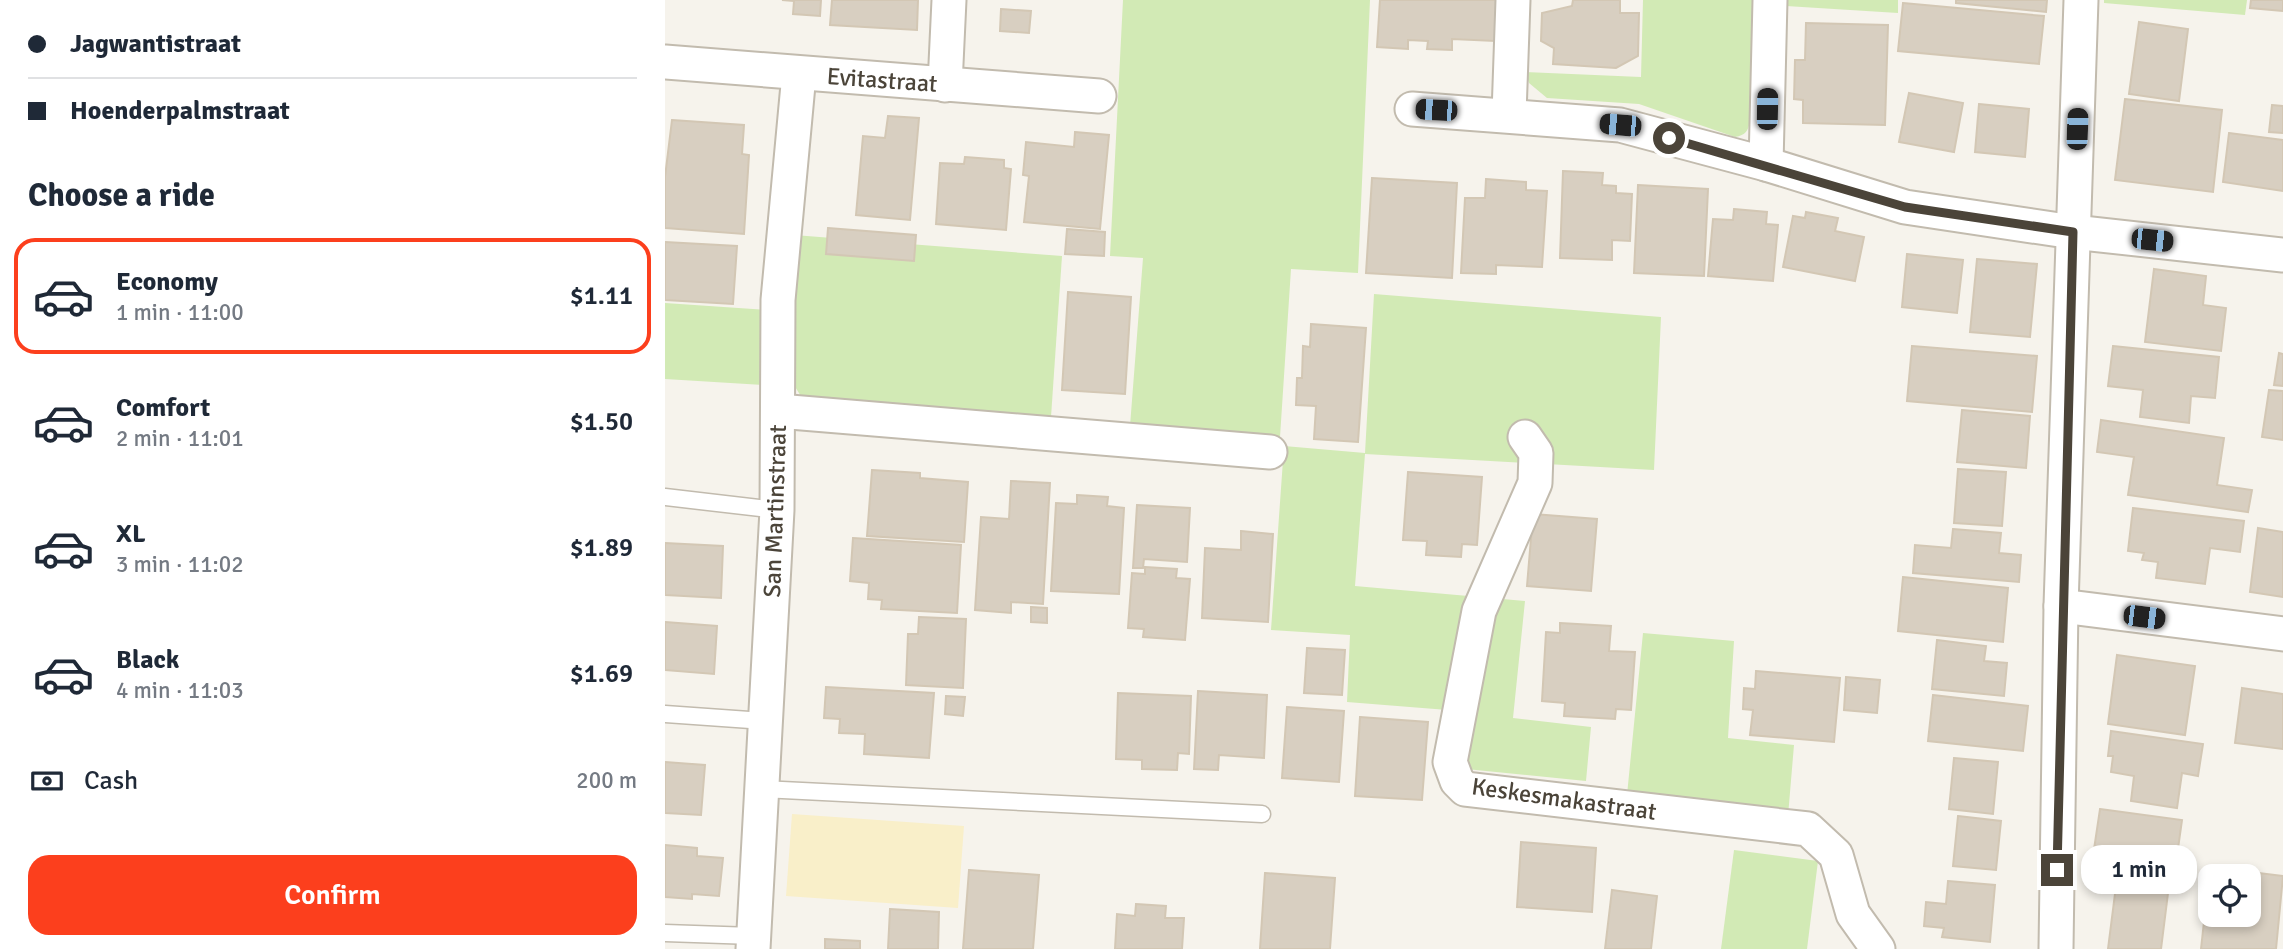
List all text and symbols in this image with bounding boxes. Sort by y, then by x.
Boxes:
text: Jagwantistraat [70,28,241,60]
street label: Evitastraat [826,61,938,99]
car [1757,88,1778,130]
text: Hoenderpalmstraat [70,95,290,127]
car [1415,98,1458,122]
car [2066,108,2089,150]
car [1599,113,1642,137]
route start [1653,122,1685,154]
text: Choose a ride [28,176,215,215]
car [2131,227,2174,253]
icon: car [32,265,95,328]
text: Economy [116,266,218,298]
text: $1.11 [570,280,633,312]
text: 1 min · 11:00 [116,298,244,327]
icon: car [32,391,95,454]
text: Comfort [116,392,210,424]
text: $1.50 [570,406,633,438]
text: 2 min · 11:01 [116,424,244,453]
street label: San Martinstraat [757,424,793,598]
icon: car [32,517,95,580]
text: XL [116,518,146,550]
text: $1.89 [570,532,633,564]
text: 3 min · 11:02 [116,550,244,579]
car [2122,604,2167,630]
icon: car [32,643,95,706]
text: Black [116,644,179,676]
text: $1.69 [570,658,633,690]
text: 4 min · 11:03 [116,676,244,705]
icon: cash [28,762,66,800]
text: Cash [84,765,138,797]
text: 200 m [576,766,637,795]
street label: Keskesmakastraat [1470,771,1658,827]
callout: 1 min [2081,846,2197,894]
route end [2041,854,2073,886]
button: Confirm [28,855,637,935]
text: 1 min [2111,855,2167,884]
map controls [2198,864,2261,927]
button: locate [2198,864,2261,927]

